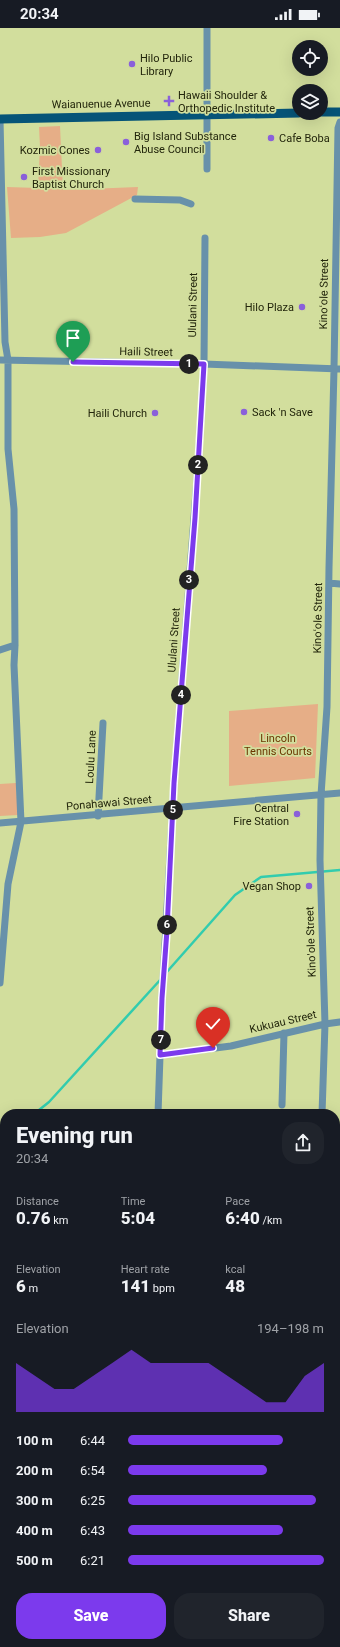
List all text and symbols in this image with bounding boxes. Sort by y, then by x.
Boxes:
text: 20:34 [20,5,59,23]
map controls [292,40,328,120]
button: locate [292,40,328,76]
place label: Hilo Public Library [140,52,193,78]
marker: Hilo Public Library [127,59,137,69]
button: layers [292,84,328,120]
place label: Hawaii Shoulder & Orthopedic Institute [178,89,275,115]
marker: Hawaii Shoulder & Orthopedic Institute [163,95,175,107]
street label: Waianuenue Avenue [51,97,151,111]
place label: Big Island Substance Abuse Council [134,130,237,156]
place label: Cafe Boba [279,132,330,145]
marker: Cafe Boba [266,133,276,143]
marker: Big Island Substance Abuse Council [121,137,131,147]
place label: Kozmic Cones [20,144,90,157]
marker: Kozmic Cones [93,145,103,155]
place label: First Missionary Baptist Church [32,165,111,191]
marker: First Missionary Baptist Church [19,172,29,182]
street label: Kinoʻole Street [317,258,331,330]
street label: Ululani Street [186,272,200,338]
place label: Hilo Plaza [245,301,294,314]
marker: Hilo Plaza [297,302,307,312]
pin [56,321,90,362]
icon: arrive [62,327,84,349]
street label: Haili Street [119,345,173,359]
pin: 1 [179,354,199,374]
text: 1 [186,357,192,370]
place label: Sack 'n Save [252,406,313,419]
place label: Haili Church [88,407,147,420]
marker: Sack 'n Save [239,407,249,417]
marker: Haili Church [150,408,160,418]
pin: 2 [188,455,208,475]
text: 2 [195,458,201,471]
pin: 3 [179,570,199,590]
text: 3 [186,573,192,586]
street label: Kinoʻole Street [311,582,325,654]
street label: Ululani Street [165,607,183,673]
pin: 4 [171,685,191,705]
text: 4 [178,688,184,701]
street label: Loulu Lane [83,730,99,784]
park label: Lincoln Tennis Courts [244,732,312,758]
street label: Ponahawai Street [66,793,153,813]
pin: 5 [163,800,183,820]
place label: Central Fire Station [233,802,289,828]
text: 5 [170,803,176,816]
marker: Central Fire Station [292,809,302,819]
place label: Vegan Shop [242,880,301,893]
marker: Vegan Shop [304,881,314,891]
street label: Kinoʻole Street [303,906,319,978]
pin: 6 [157,915,177,935]
text: 6 [164,918,170,931]
pin [196,1007,230,1048]
street label: Kukuau Street [248,1008,318,1036]
icon: check [202,1013,224,1035]
pin: 7 [151,1030,171,1050]
text: 7 [158,1033,164,1046]
button: share [282,1122,324,1164]
text: Evening run [16,1123,133,1148]
text: 20:34 [16,1151,48,1166]
text: Distance [16,1195,59,1208]
text: Time [121,1195,145,1208]
text: Pace [225,1195,250,1208]
text: 0.76 [16,1208,50,1228]
text: 5:04 [121,1208,155,1228]
text: 6:40 [225,1208,260,1228]
text: km [50,1214,68,1227]
text: /km [260,1214,282,1227]
text: Elevation [16,1263,61,1276]
text: Heart rate [121,1263,170,1276]
text: kcal [225,1263,245,1276]
text: 6 [16,1276,26,1296]
text: 141 [121,1276,150,1296]
text: 48 [225,1276,245,1296]
text: m [26,1282,38,1295]
text: bpm [150,1282,175,1295]
text: Elevation [16,1321,69,1336]
text: 194–198 m [257,1321,324,1336]
text: 100 m [16,1433,53,1448]
text: 6:44 [80,1433,105,1448]
text: 200 m [16,1463,53,1478]
text: 6:54 [80,1463,105,1478]
text: 300 m [16,1493,53,1508]
text: 6:25 [80,1493,105,1508]
text: 400 m [16,1523,53,1538]
text: 6:43 [80,1523,105,1538]
text: 500 m [16,1553,53,1568]
text: 6:21 [80,1553,105,1568]
button: Save [16,1593,166,1639]
button: Share [174,1593,324,1639]

